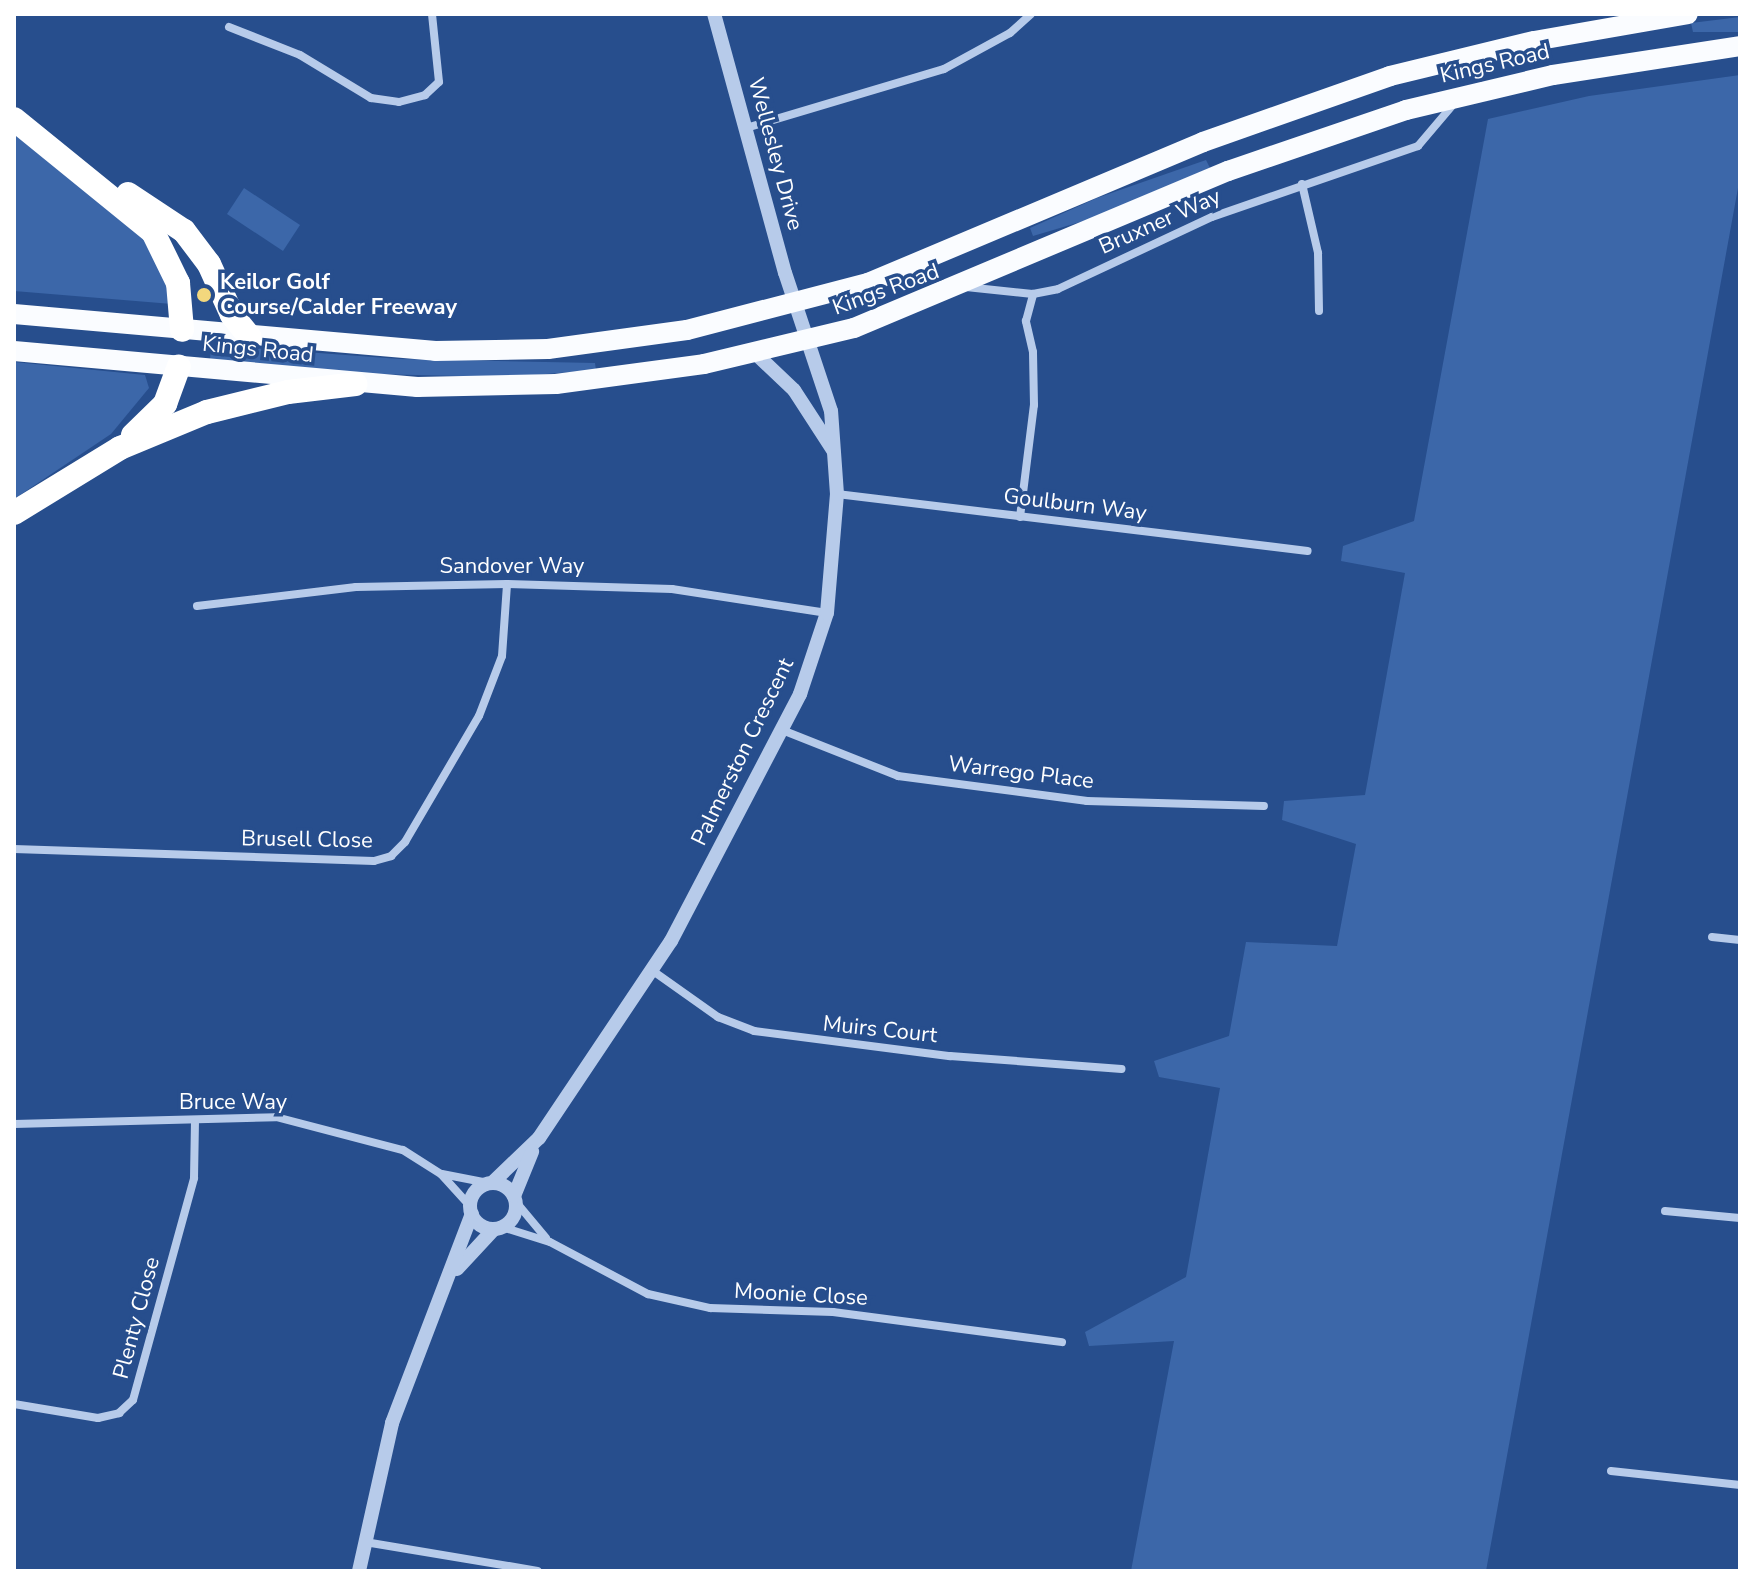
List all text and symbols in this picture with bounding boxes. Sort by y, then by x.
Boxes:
street label: Kings Road [1438,39,1552,89]
street label: Wellesley Drive [742,75,808,233]
street label: Bruxner Way [1095,183,1225,261]
street label: Kings Road [829,259,943,321]
place label: Keilor Golf Course/Calder Freeway [220,269,457,320]
marker: Keilor Golf Course/Calder Freeway [195,286,213,304]
street label: Kings Road [201,331,315,369]
street label: Goulburn Way [1002,483,1148,527]
street label: Sandover Way [440,554,584,580]
street label: Palmerston Crescent [686,654,800,850]
street label: Warrego Place [947,751,1095,795]
street label: Brusell Close [241,826,373,854]
street label: Muirs Court [821,1011,939,1049]
street label: Bruce Way [179,1090,287,1116]
street label: Plenty Close [108,1254,166,1382]
street label: Moonie Close [733,1278,869,1312]

